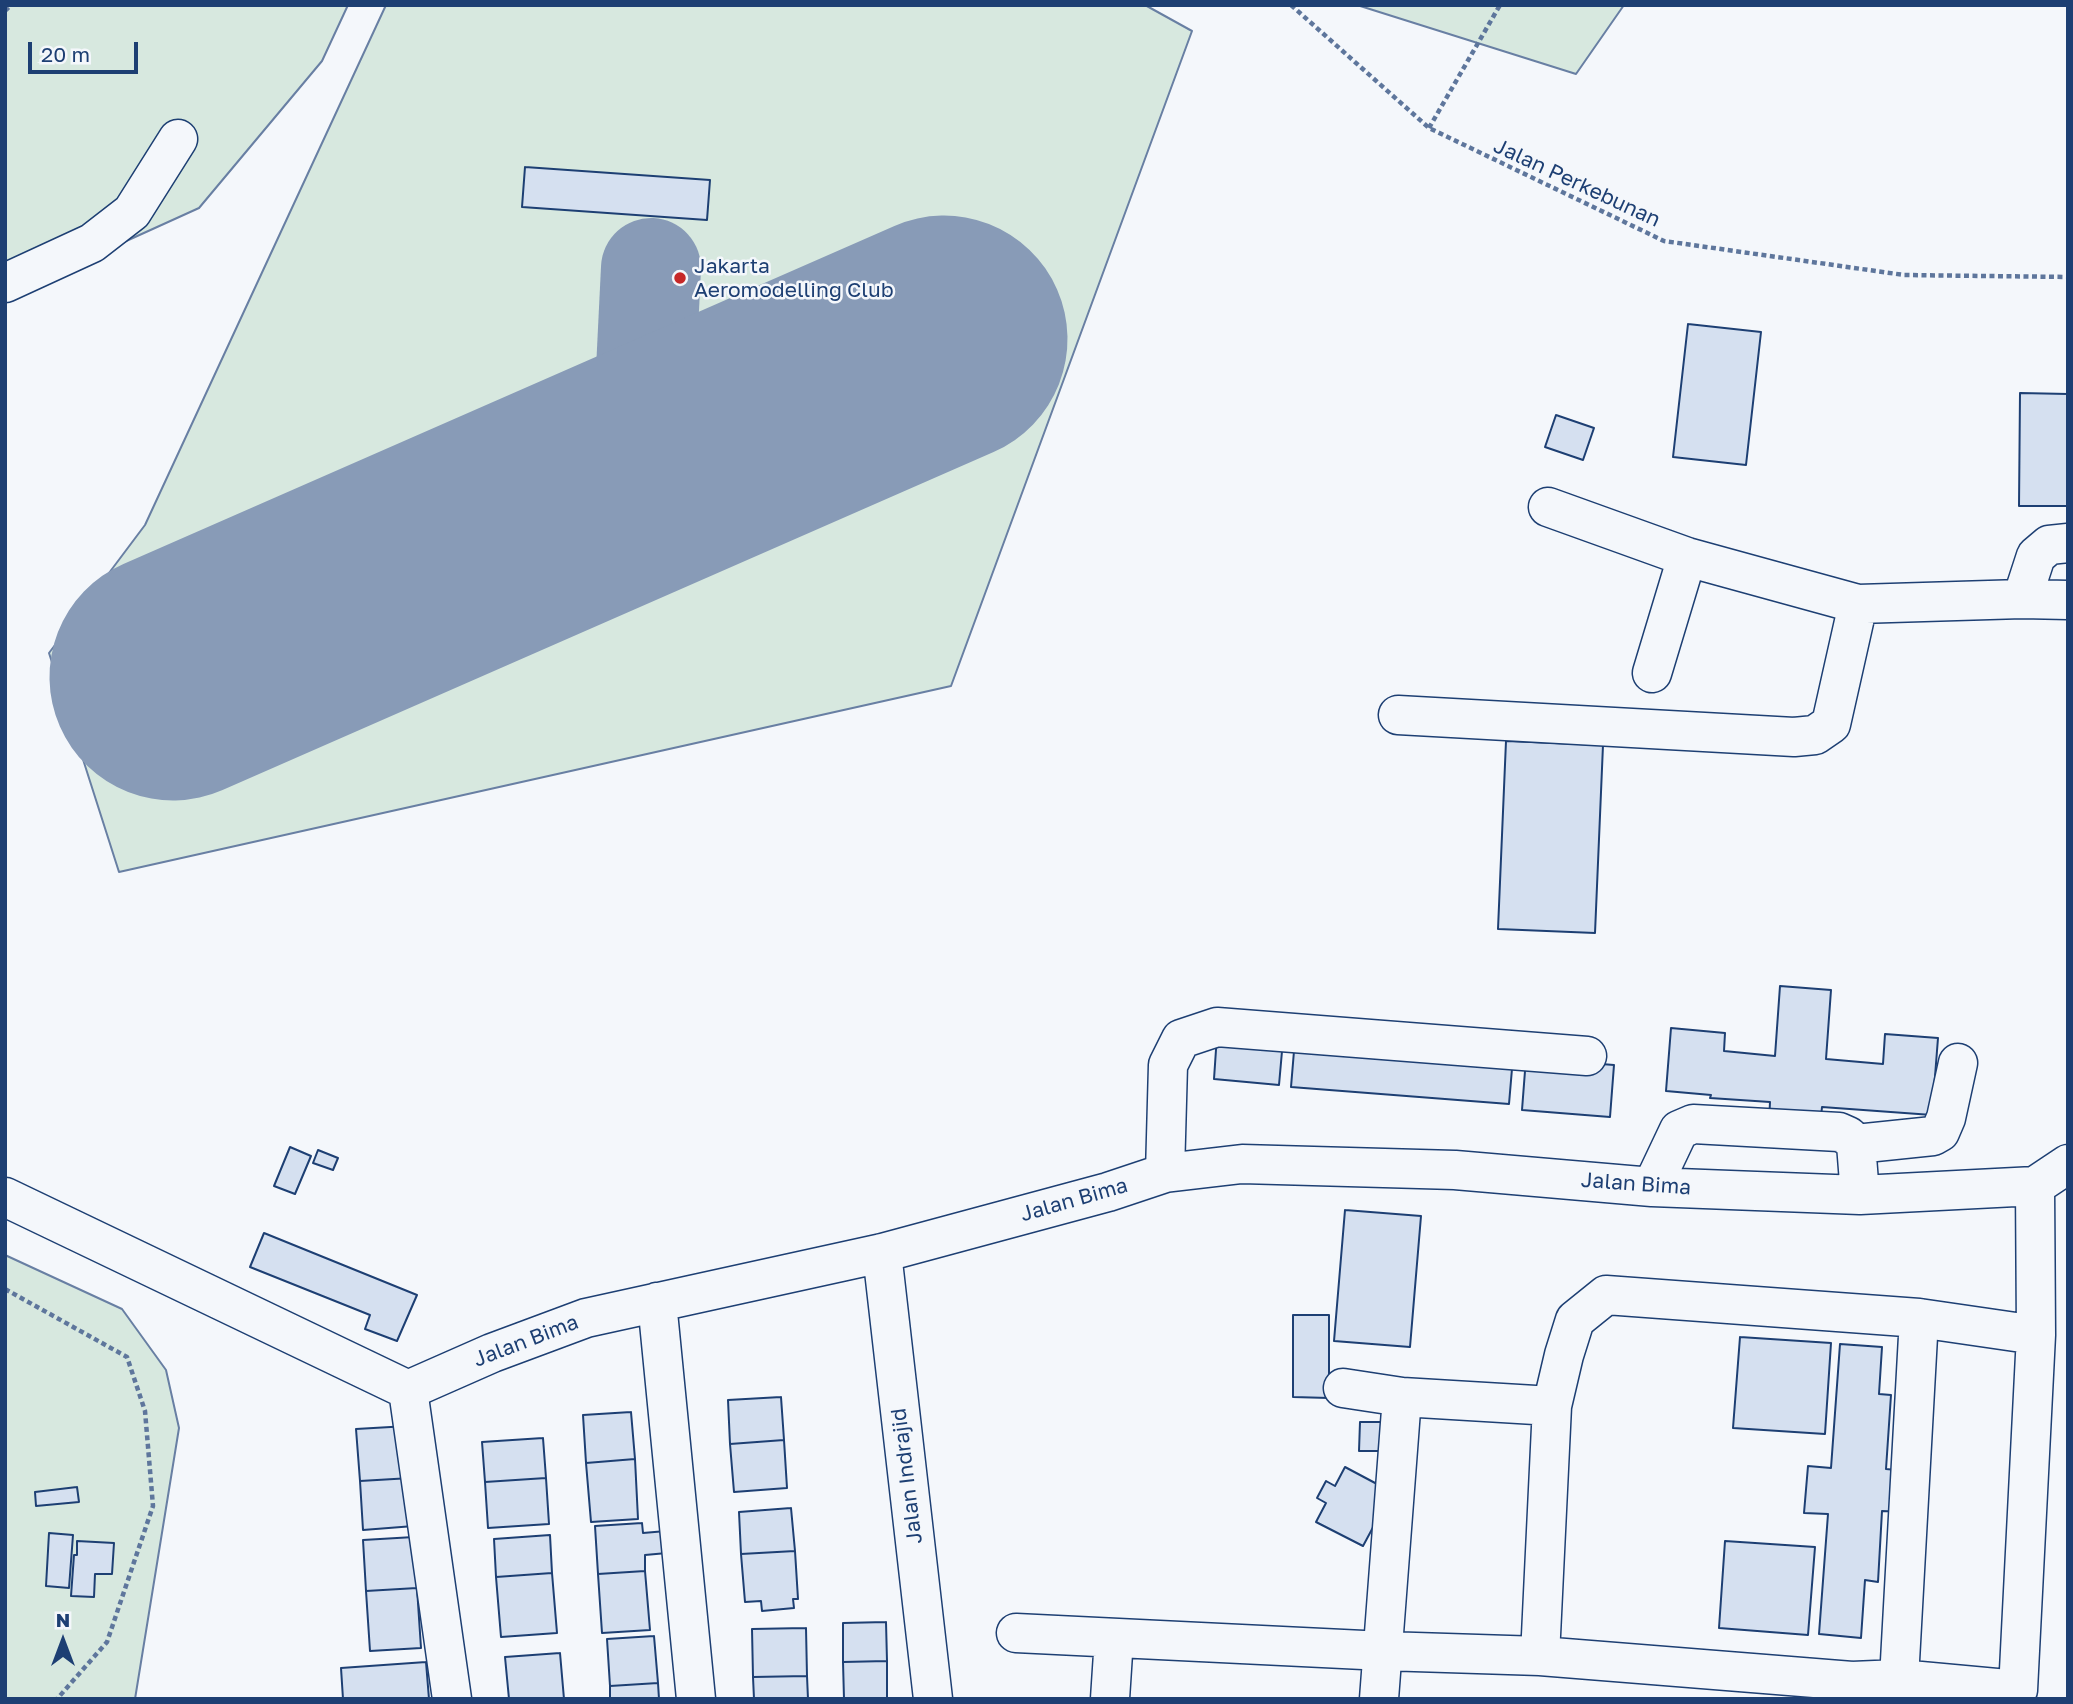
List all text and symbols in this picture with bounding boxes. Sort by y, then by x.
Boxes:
scale bar [32,28,142,72]
text: 20 m [41,41,90,67]
street label: Jalan Perkebunan [1490,133,1664,233]
place label: Jakarta Aeromodelling Club [694,253,894,303]
marker: Jakarta Aeromodelling Club [672,270,688,286]
street label: Jalan Bima [1580,1168,1692,1200]
street label: Jalan Bima [1017,1173,1131,1227]
street label: Jalan Bima [470,1309,582,1373]
street label: Jalan Indrajid [886,1407,928,1545]
north arrow [28,1606,98,1676]
text: N [56,1608,70,1631]

